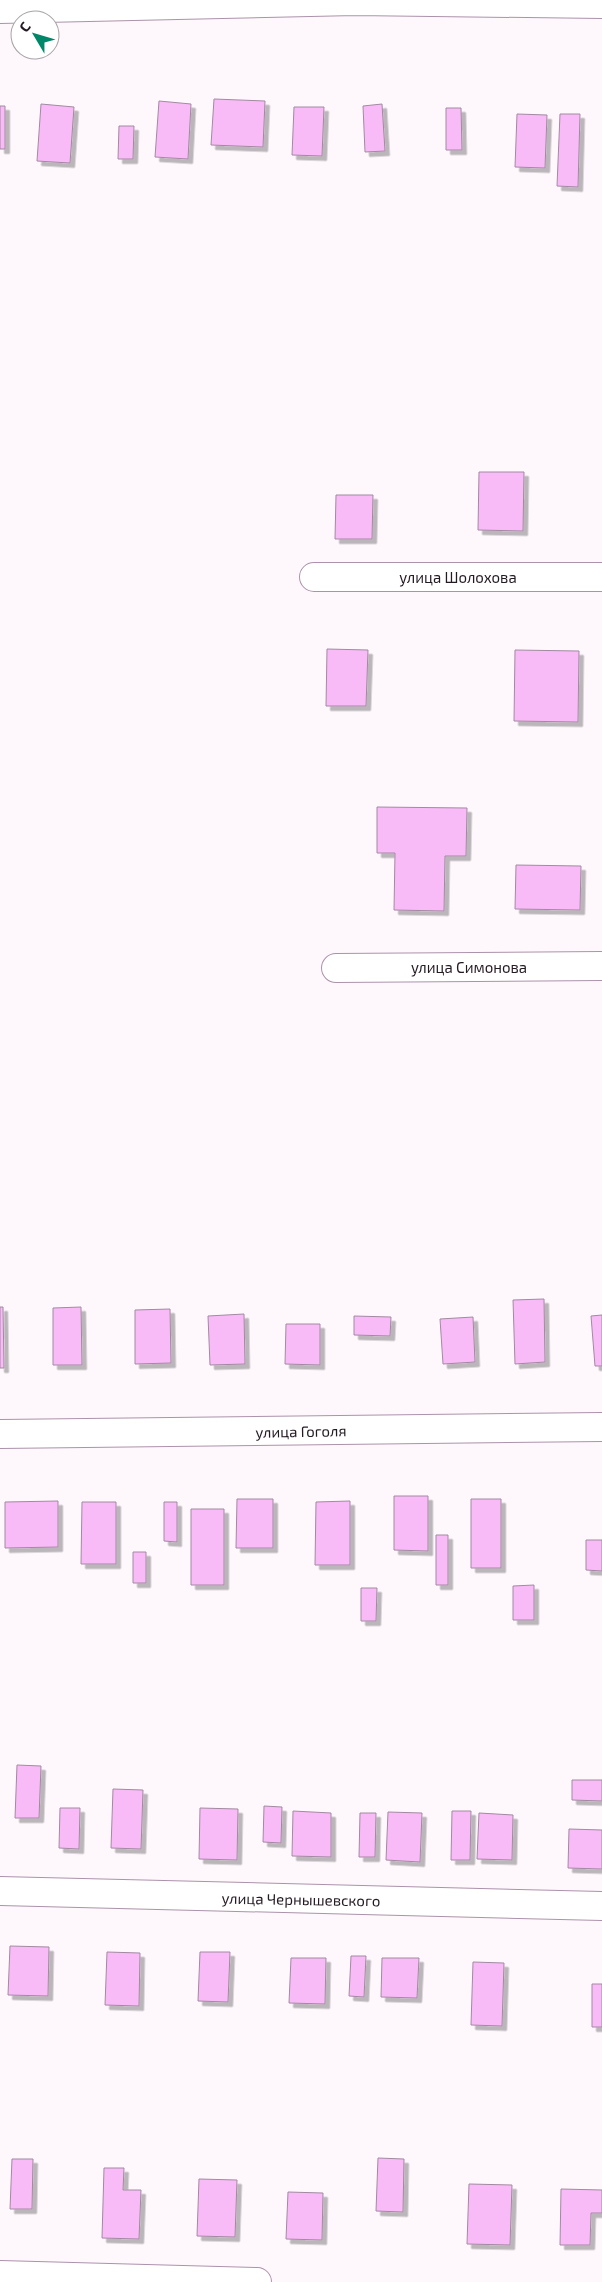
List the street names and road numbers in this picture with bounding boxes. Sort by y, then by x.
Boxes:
street label: улица Шолохова [399,568,517,587]
street label: улица Симонова [411,958,527,977]
street label: улица Гоголя [255,1421,347,1442]
street label: улица Чернышевского [221,1889,381,1910]

